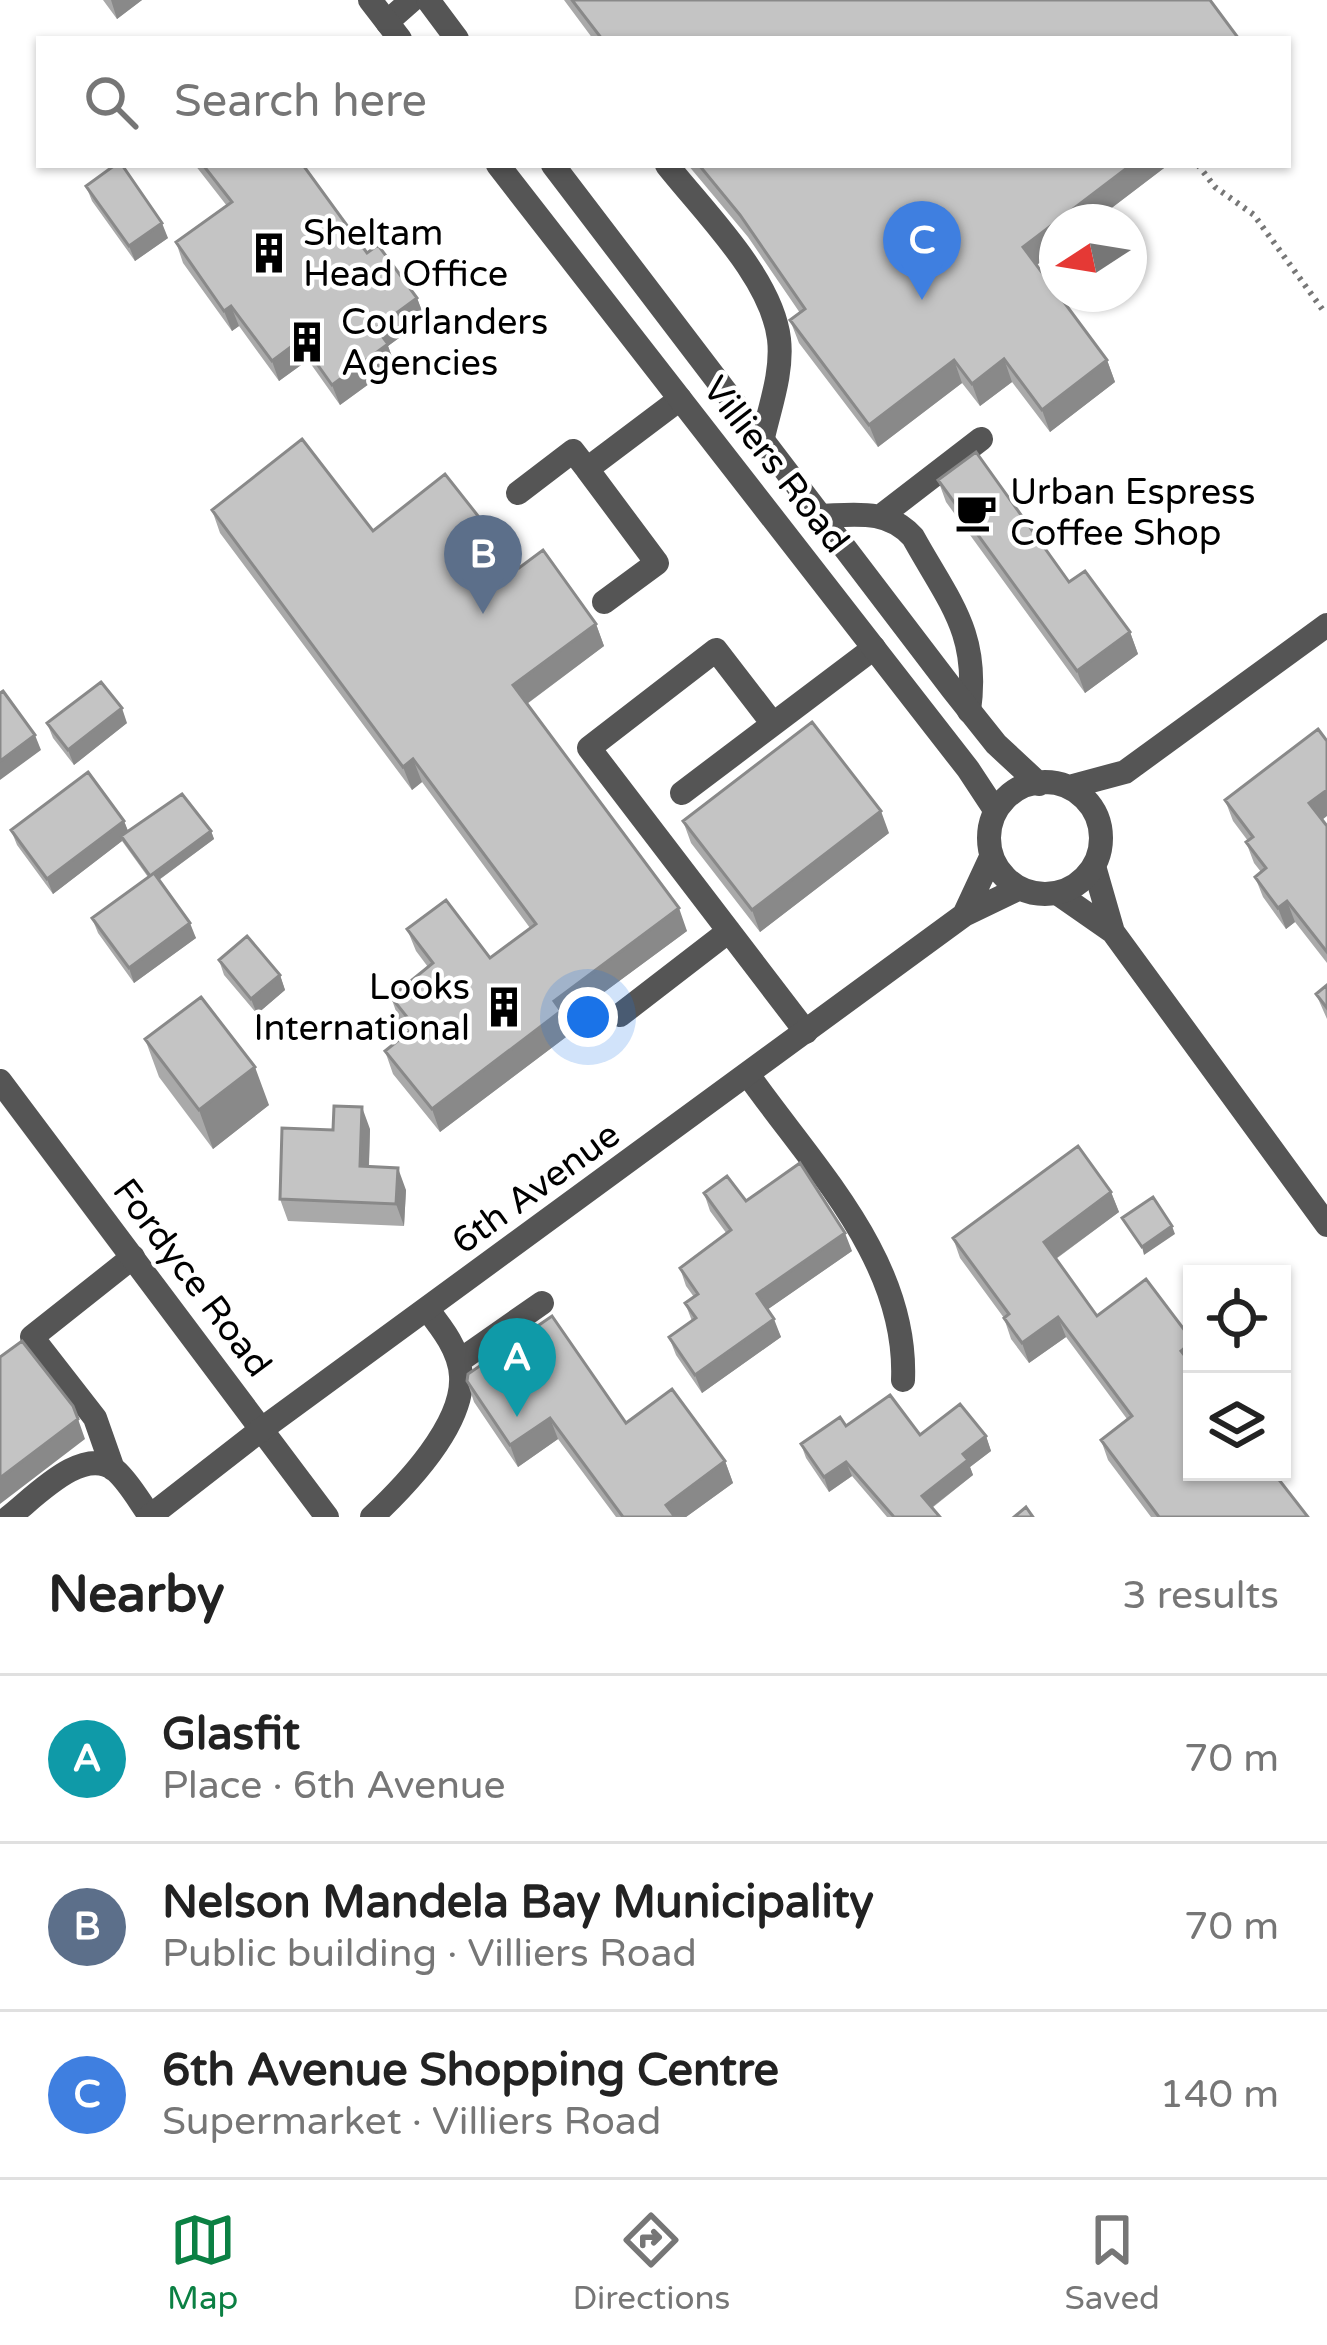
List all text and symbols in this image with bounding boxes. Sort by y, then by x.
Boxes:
search box [36,36,1291,168]
icon: search [78,69,144,135]
text: Search here [174,75,427,129]
pin: C [883,201,961,300]
north arrow [1039,204,1147,312]
place label: Sheltam Head Office [303,212,508,296]
building icon: Sheltam Head Office [246,230,292,276]
place label: Courlanders Agencies [341,301,548,385]
building icon: Courlanders Agencies [284,319,330,365]
street label: Villiers Road [694,368,858,562]
place label: Urban Espress Coffee Shop [1010,471,1256,555]
cafe icon: Urban Espress Coffee Shop [953,489,999,535]
pin: B [444,515,522,614]
place label: Looks International [253,966,470,1050]
building icon: Looks International [481,984,527,1030]
your location [558,987,618,1047]
street label: 6th Avenue [444,1113,628,1263]
street label: Fordyce Road [103,1170,280,1385]
map controls [1183,1265,1291,1481]
button: locate [1183,1265,1291,1373]
pin: A [478,1318,556,1417]
button: layers [1183,1373,1291,1481]
text: Nearby [48,1564,225,1626]
text: 3 results [1122,1572,1279,1619]
text: Glasfit [162,1708,300,1762]
text: A [72,1735,102,1782]
text: 70 m [1184,1735,1279,1782]
text: Place · 6th Avenue [162,1762,506,1809]
text: Nelson Mandela Bay Municipality [162,1876,874,1930]
text: B [73,1903,101,1950]
text: 70 m [1184,1903,1279,1950]
text: Public building · Villiers Road [162,1930,697,1977]
text: 6th Avenue Shopping Centre [162,2044,779,2098]
text: C [73,2071,101,2118]
text: 140 m [1160,2071,1279,2118]
text: Supermarket · Villiers Road [162,2098,661,2145]
tab: Map [167,2207,238,2318]
tab: Directions [572,2207,730,2318]
tab: Saved [1065,2207,1160,2318]

